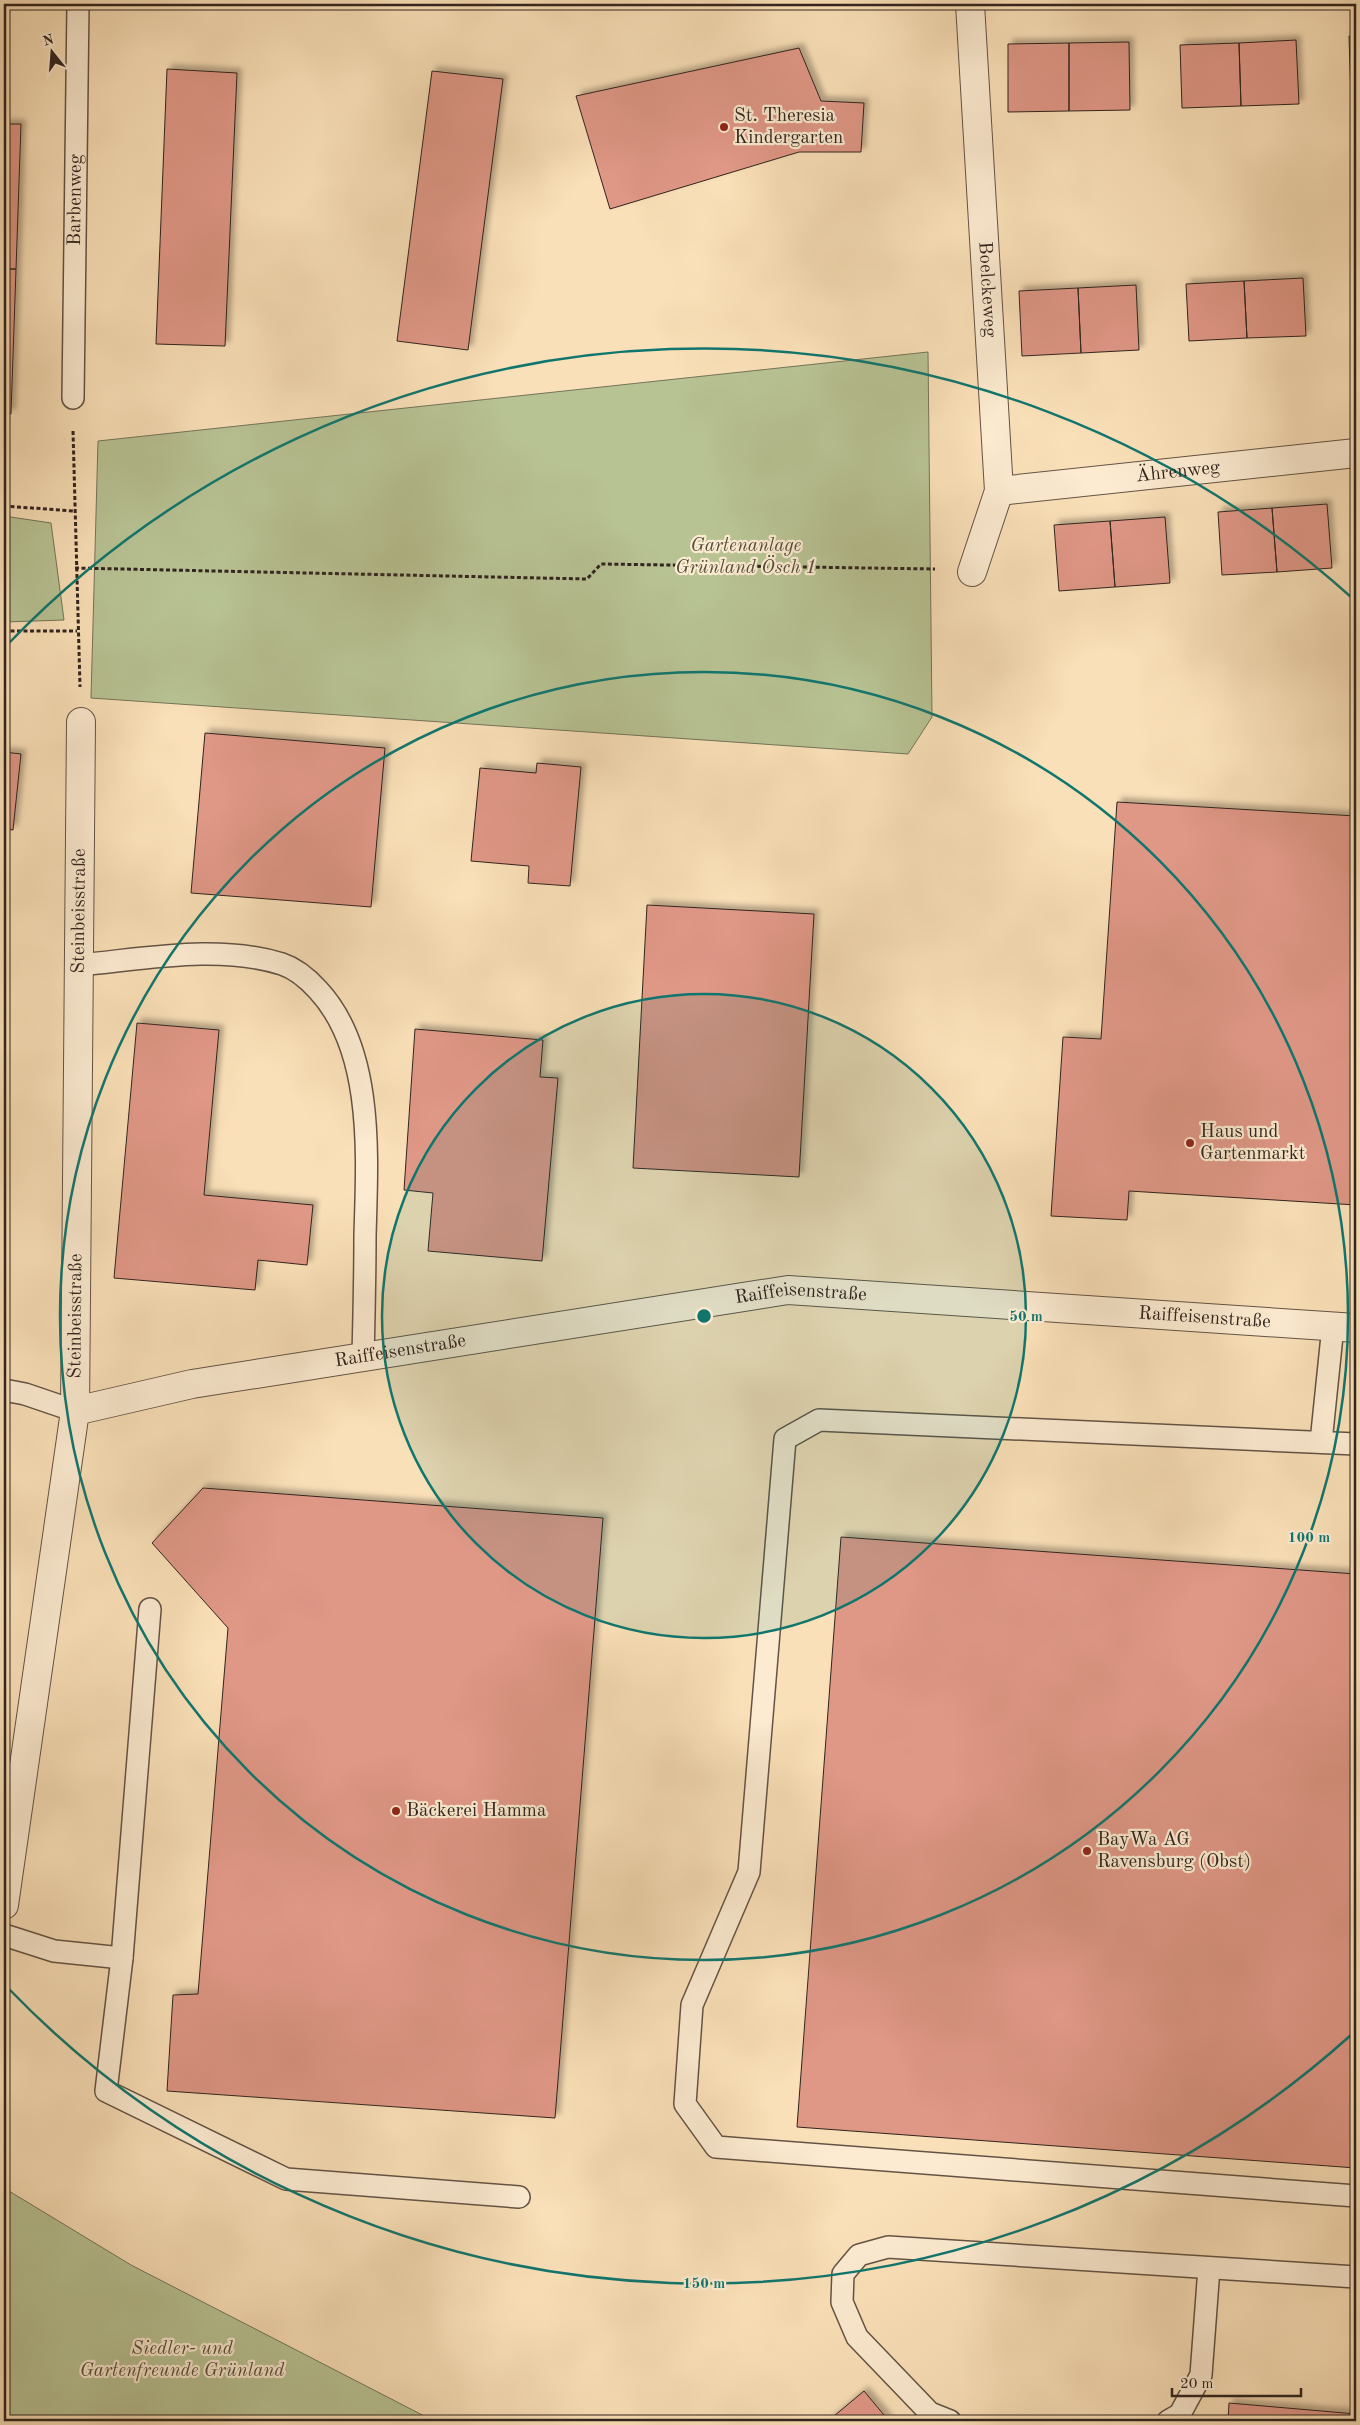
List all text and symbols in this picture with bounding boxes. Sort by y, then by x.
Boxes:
north arrow [28,28,78,78]
text: N [41,32,56,49]
place label: St. Theresia Kindergarten [734,107,843,148]
marker: St. Theresia Kindergarten [718,121,730,133]
street label: Barbenweg [65,153,86,246]
street label: Boelckeweg [975,241,999,339]
street label: Ährenweg [1135,458,1222,486]
park label: Gartenanlage Grünland Ösch 1 [675,537,817,578]
street label: Steinbeisstraße [69,848,89,974]
place label: Haus und Gartenmarkt [1200,1123,1305,1164]
marker: Haus und Gartenmarkt [1184,1137,1196,1149]
street label: Steinbeisstraße [66,1253,86,1379]
street label: Raiffeisenstraße [733,1280,867,1308]
street label: Raiffeisenstraße [1138,1304,1271,1332]
centre of rings [695,1307,713,1325]
text: 50 m [1009,1310,1043,1325]
street label: Raiffeisenstraße [333,1331,467,1371]
text: 100 m [1288,1531,1330,1546]
place label: Bäckerei Hamma [406,1802,547,1821]
marker: Bäckerei Hamma [390,1805,402,1817]
place label: BayWa AG Ravensburg (Obst) [1097,1831,1251,1872]
marker: BayWa AG Ravensburg (Obst) [1081,1845,1093,1857]
text: 150 m [683,2277,725,2292]
park label: Siedler- und Gartenfreunde Grünland [80,2340,285,2381]
scale bar [1172,2365,1301,2397]
text: 20 m [1180,2377,1214,2392]

